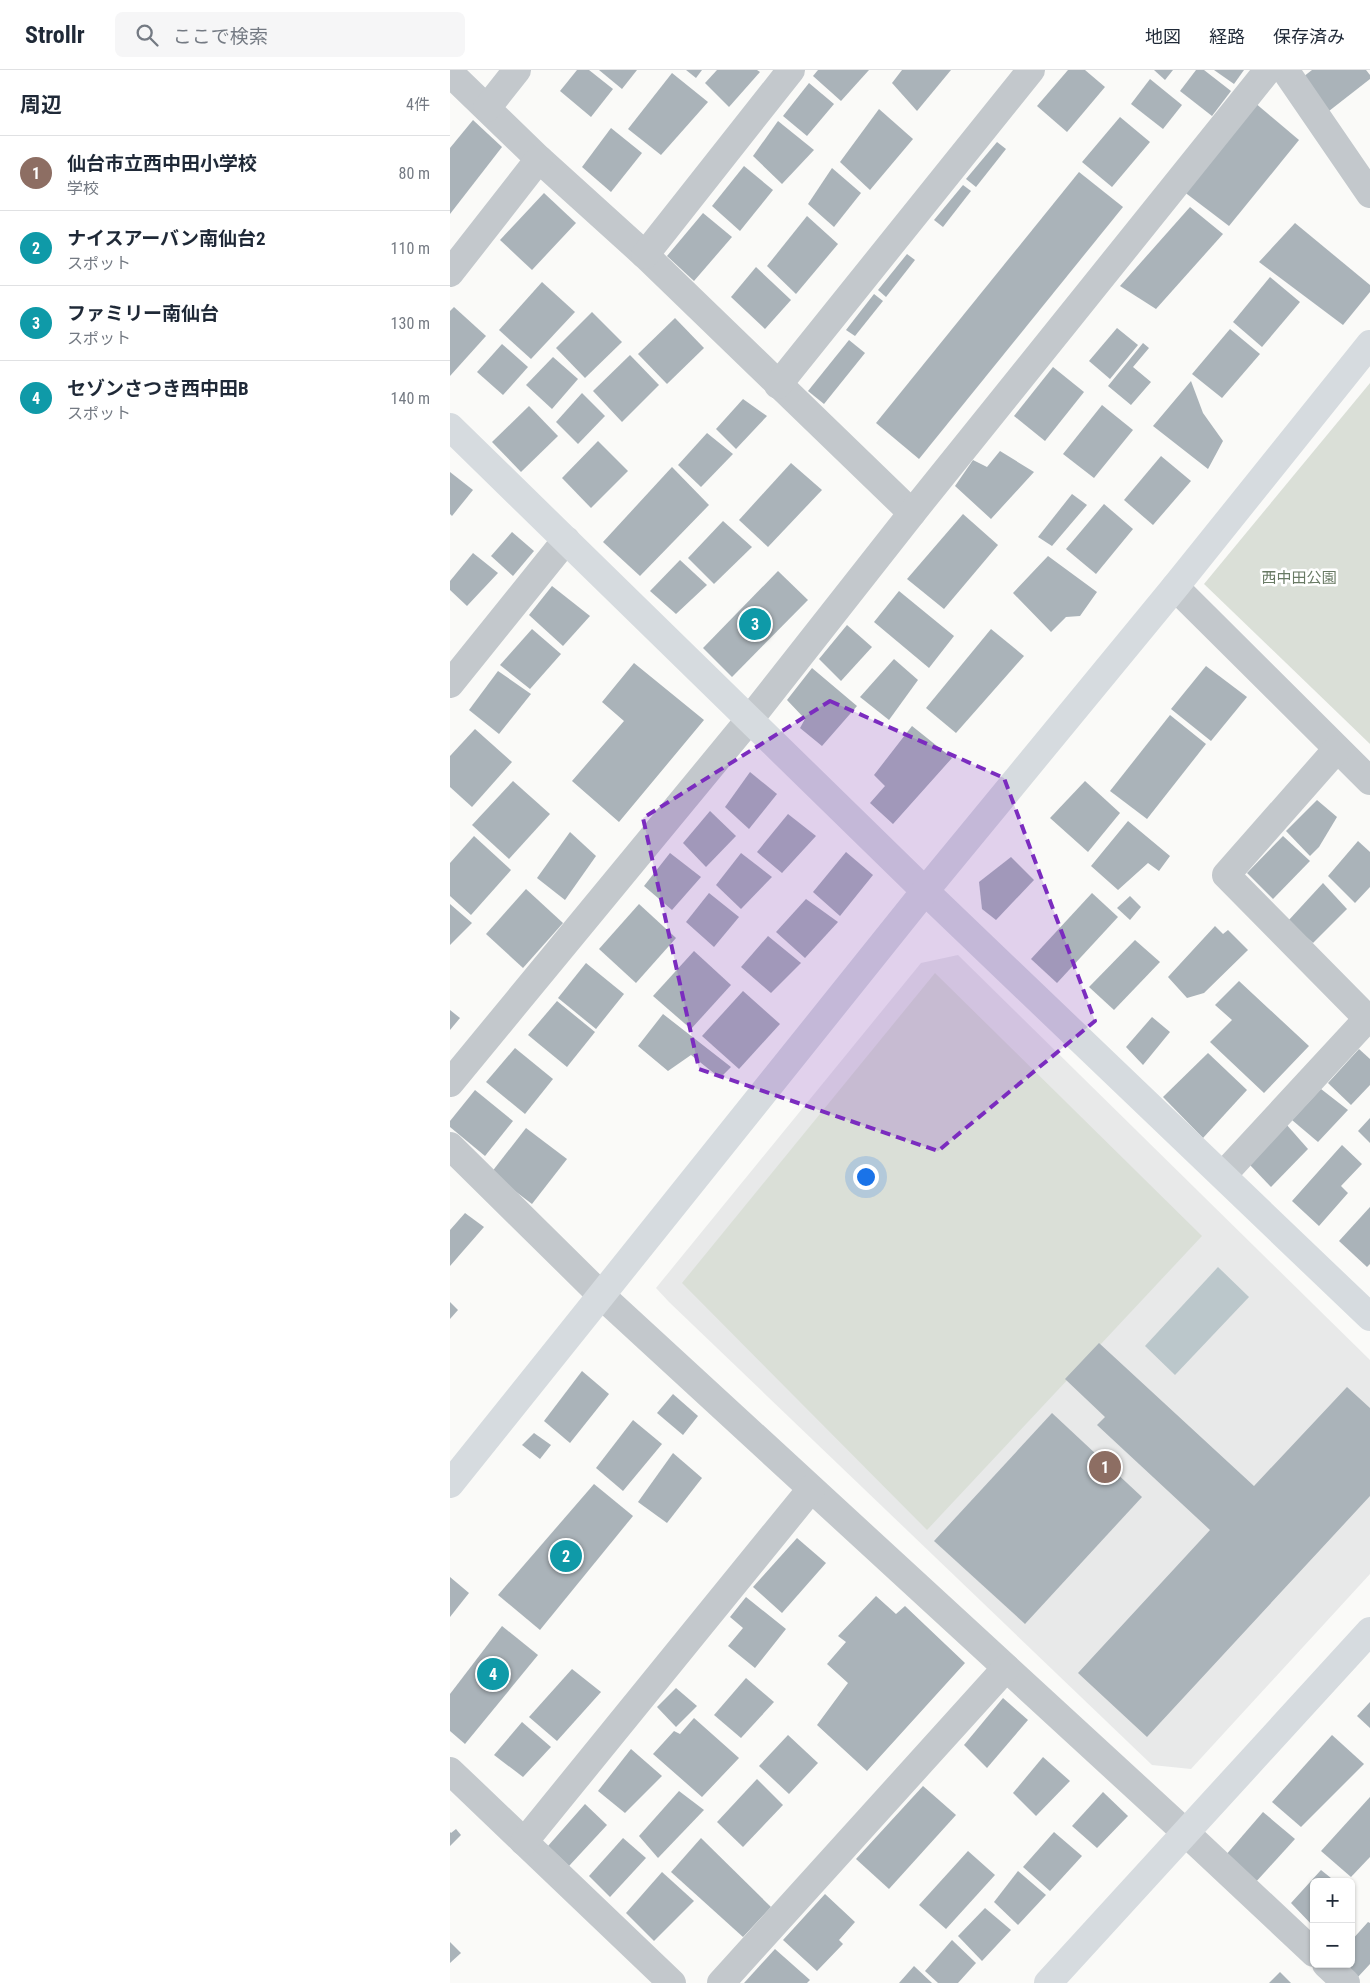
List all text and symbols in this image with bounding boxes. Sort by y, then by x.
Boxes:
search box [115,12,465,57]
text: Strollr [25,21,85,49]
icon: search [133,21,161,49]
text: ここで検索 [173,25,268,48]
text: 地図 [1145,26,1181,47]
text: 経路 [1209,26,1245,47]
text: 保存済み [1273,26,1345,47]
text: 周辺 [20,93,62,117]
text: 4件 [406,95,430,114]
text: 仙台市立西中田小学校 [67,152,257,175]
text: 1 [32,164,40,183]
text: 80 m [398,164,430,183]
text: 学校 [67,179,99,198]
text: ナイスアーバン南仙台2 [67,227,266,250]
text: 2 [32,239,40,258]
text: 110 m [391,239,430,258]
text: スポット [67,254,131,273]
text: ファミリー南仙台 [67,302,219,325]
text: 3 [32,314,40,333]
text: 130 m [391,314,430,333]
text: スポット [67,329,131,348]
text: セゾンさつき西中田B [67,377,249,400]
text: 4 [32,389,40,408]
text: 140 m [391,389,430,408]
text: スポット [67,404,131,423]
park label: 西中田公園 [1261,569,1337,587]
pin: 3 [739,605,771,643]
your location [853,1164,879,1190]
pin: 1 [1089,1448,1121,1486]
pin: 2 [550,1537,582,1575]
pin: 4 [477,1655,509,1693]
map controls [1310,1878,1355,1968]
button: + [1310,1878,1355,1923]
button: − [1310,1923,1355,1968]

